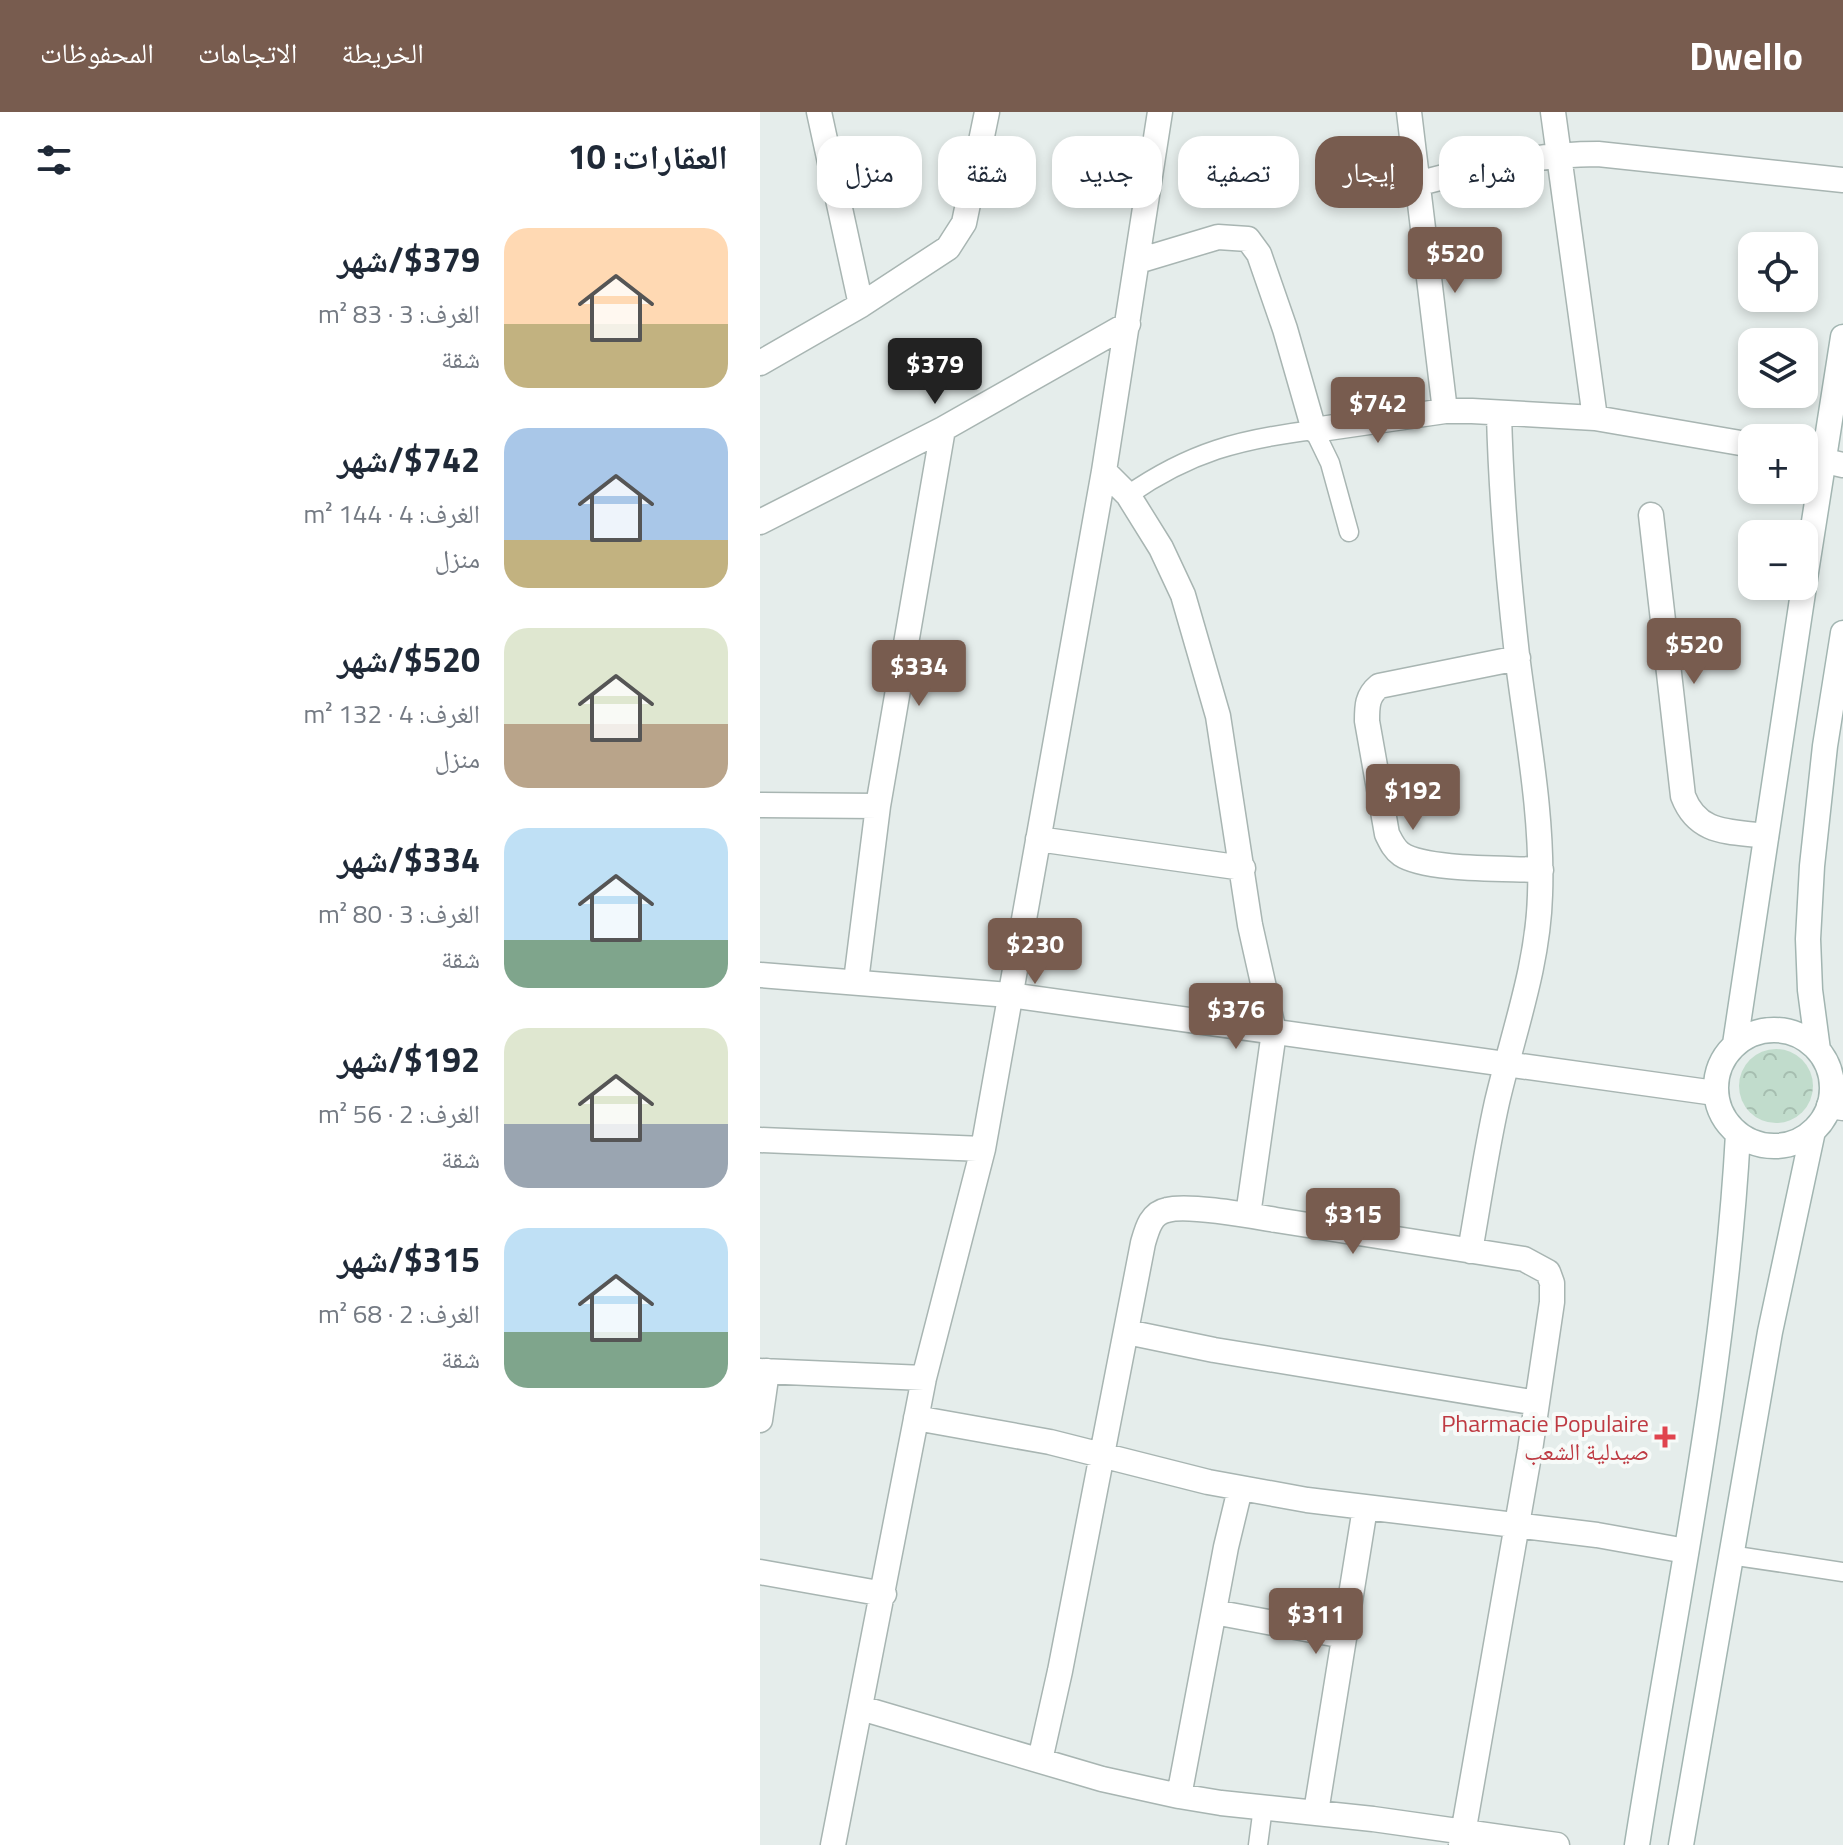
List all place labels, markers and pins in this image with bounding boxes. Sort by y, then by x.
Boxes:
pin: $520 [1408,227,1502,295]
pin: $379 [888,338,982,406]
pin: $742 [1331,377,1425,445]
pin: $520 [1647,618,1741,686]
pin: $334 [872,640,966,708]
pin: $192 [1366,764,1460,832]
pin: $230 [988,918,1082,986]
pin: $376 [1189,983,1283,1051]
pin: $315 [1306,1188,1400,1256]
place label: Pharmacie Populaire صيدلية الشعب [1441,1405,1649,1469]
marker: Pharmacie Populaire صيدلية الشعب [1656,1428,1674,1446]
pin: $311 [1269,1588,1363,1656]

